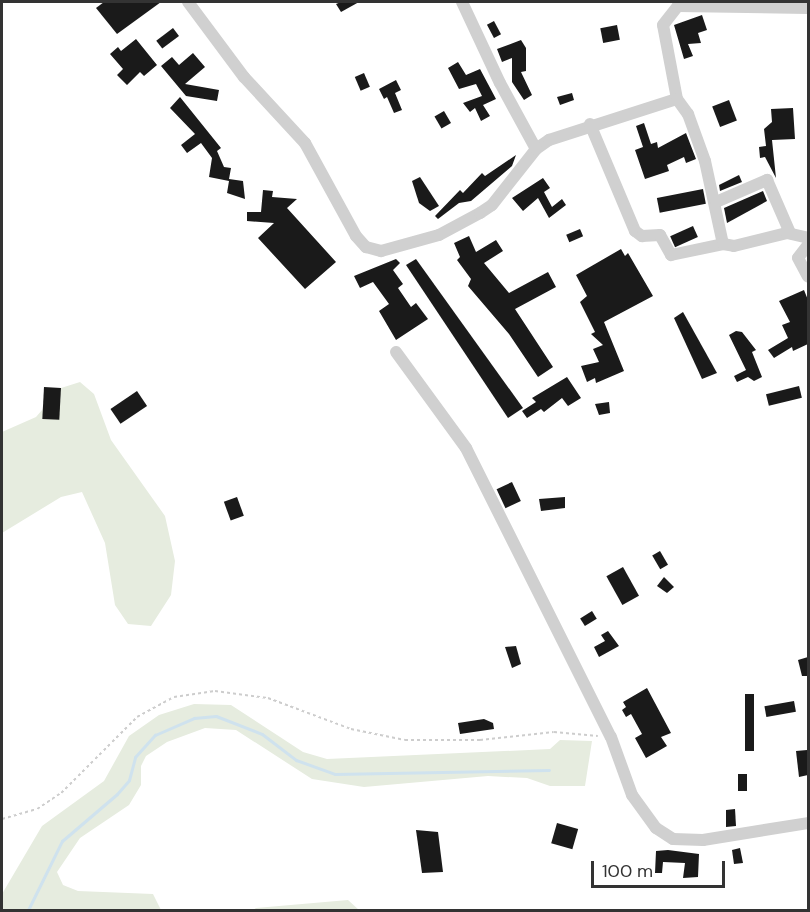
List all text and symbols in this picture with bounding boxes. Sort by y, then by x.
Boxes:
scale bar [594,849,728,887]
text: 100 m [602,859,653,883]

